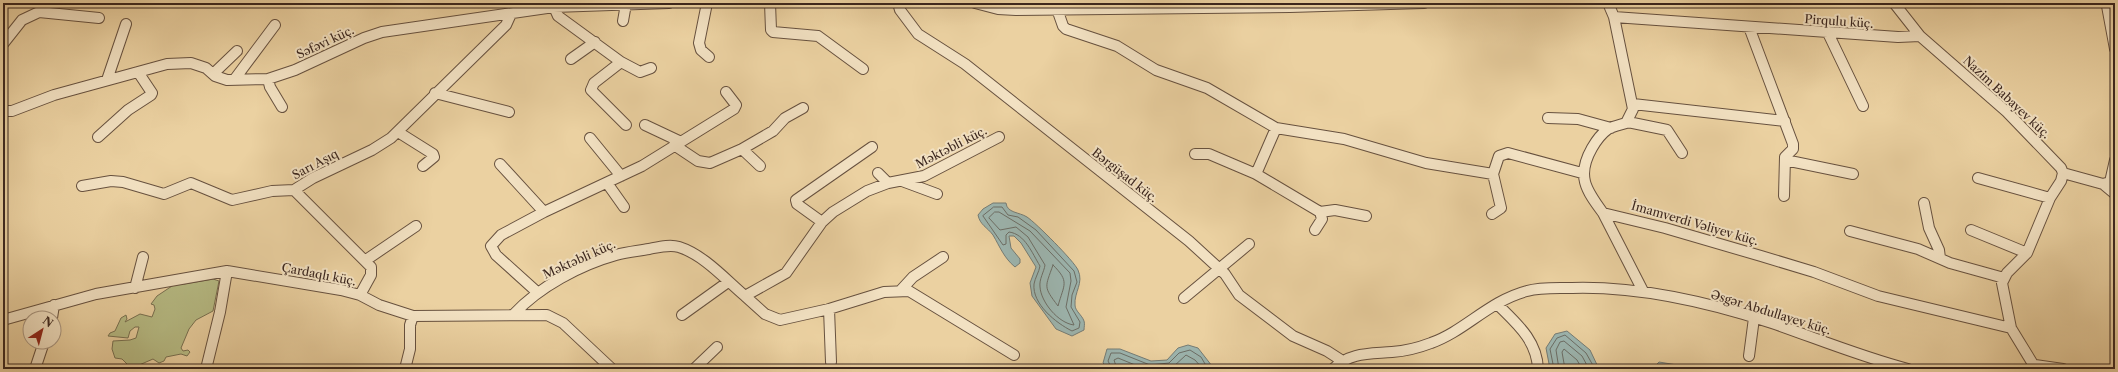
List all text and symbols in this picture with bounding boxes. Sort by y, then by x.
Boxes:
street label: Pirqulu küç. [1804,11,1874,31]
street label: Səfəvi küç. [294,22,356,62]
street label: Nazim Babayev küç. [1960,53,2054,141]
street label: Məktəbli küç. [913,123,989,171]
street label: Sarı Aşıq [289,145,341,182]
street label: Bərgüşad küç. [1089,145,1161,205]
street label: İmamverdi Vəliyev küç. [1630,197,1760,248]
street label: Məktəbli küç. [540,236,618,282]
street label: Çardaqlı küç. [281,259,357,289]
street label: Əsgər Abdullayev küç. [1709,287,1833,337]
north arrow [22,310,62,350]
text: N [40,313,56,331]

